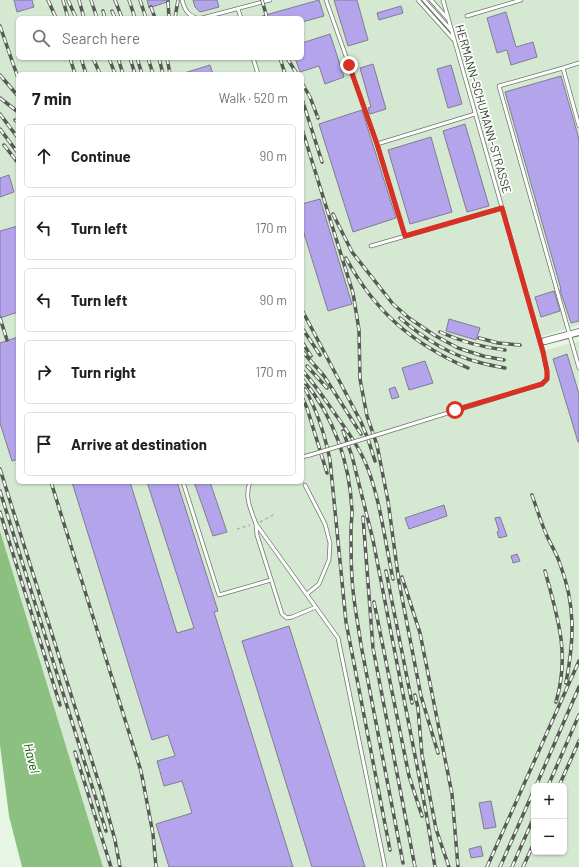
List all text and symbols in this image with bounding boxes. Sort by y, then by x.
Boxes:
search box [16,16,304,60]
street label: HERMANN-SCHUMANN-STRASSE [453,23,515,195]
icon: search [30,27,52,49]
text: Search here [62,29,140,47]
route end [340,56,358,74]
text: 7 min [32,88,72,108]
text: Walk · 520 m [219,90,288,106]
icon: ahead [33,145,55,167]
text: Continue [71,147,131,165]
text: 90 m [260,148,287,164]
icon: left [33,217,55,239]
text: Turn left [71,219,127,237]
text: 170 m [256,220,287,236]
icon: left [33,289,55,311]
text: Turn left [71,291,127,309]
text: 90 m [260,292,287,308]
icon: right [33,361,55,383]
text: Turn right [71,363,136,381]
text: 170 m [256,364,287,380]
route start [446,401,464,419]
icon: arrive [33,433,55,455]
text: Arrive at destination [71,435,207,453]
water label: Havel [21,741,43,775]
map controls [531,783,567,855]
button: + [531,783,567,819]
button: − [531,819,567,855]

